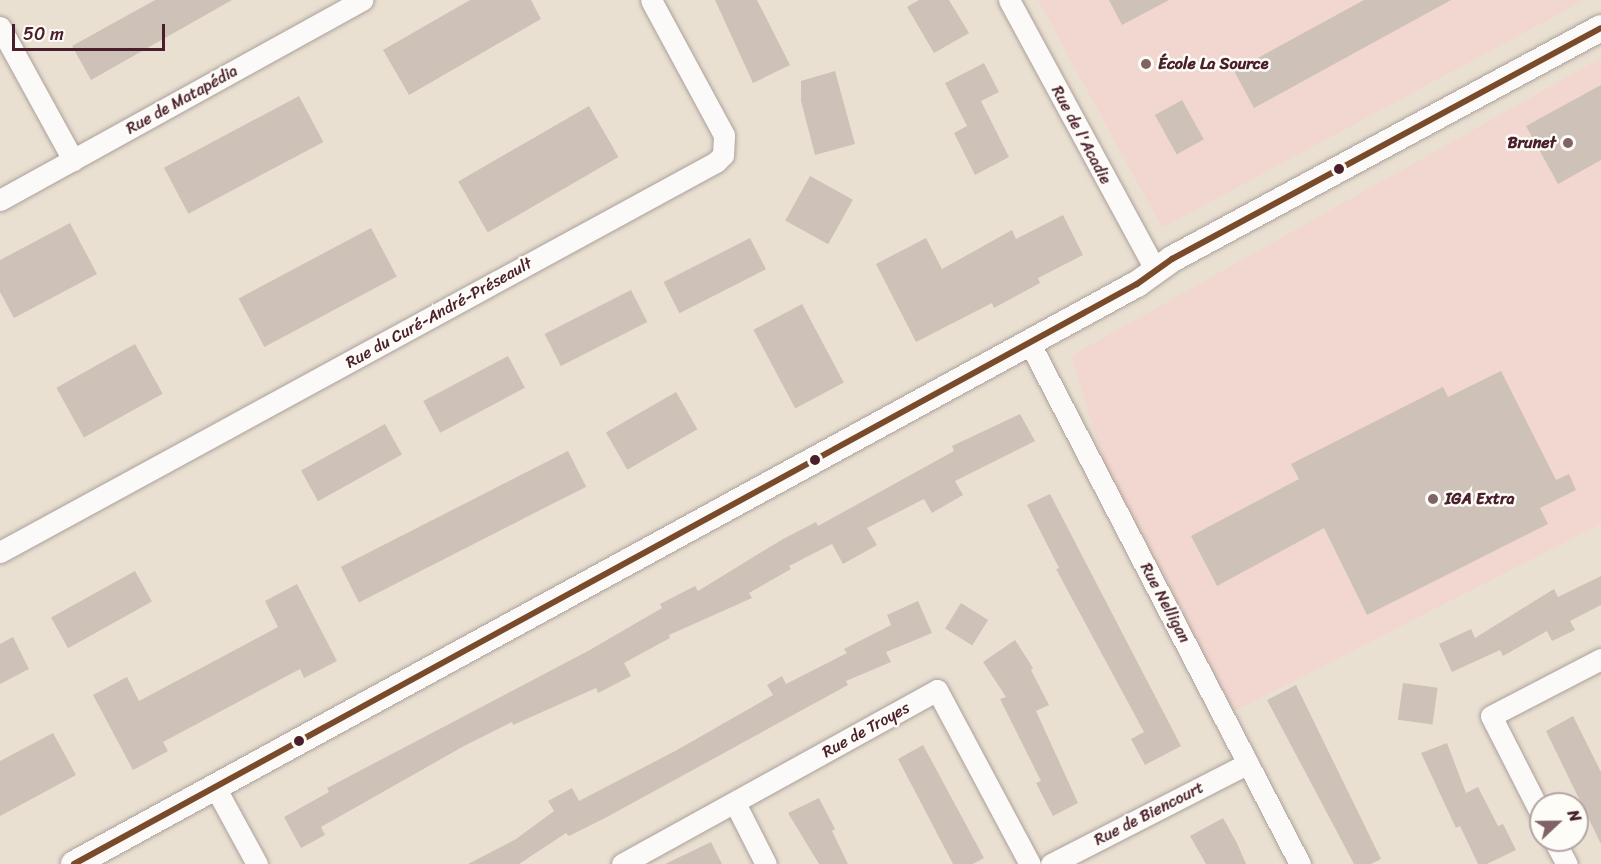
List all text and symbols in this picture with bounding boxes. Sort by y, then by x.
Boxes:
scale bar [15,12,168,50]
text: 50 m [23,18,64,50]
place label: École La Source [1158,54,1269,74]
marker: École La Source [1139,57,1153,71]
street label: Rue de Matapédia [123,61,241,139]
street label: Rue de l'Acadie [1047,82,1115,188]
place label: Brunet [1507,133,1556,153]
marker: Brunet [1561,136,1575,150]
unlabelled marker [1333,163,1345,175]
street label: Rue du Curé-André-Préseault [343,254,535,372]
unlabelled marker [809,454,821,466]
place label: IGA Extra [1445,489,1515,509]
marker: IGA Extra [1426,492,1440,506]
street label: Rue Nelligan [1136,560,1194,646]
street label: Rue de Troyes [819,698,913,762]
unlabelled marker [293,735,305,747]
street label: Rue de Biencourt [1091,778,1207,850]
north arrow [1529,792,1589,852]
text: N [1559,805,1590,826]

